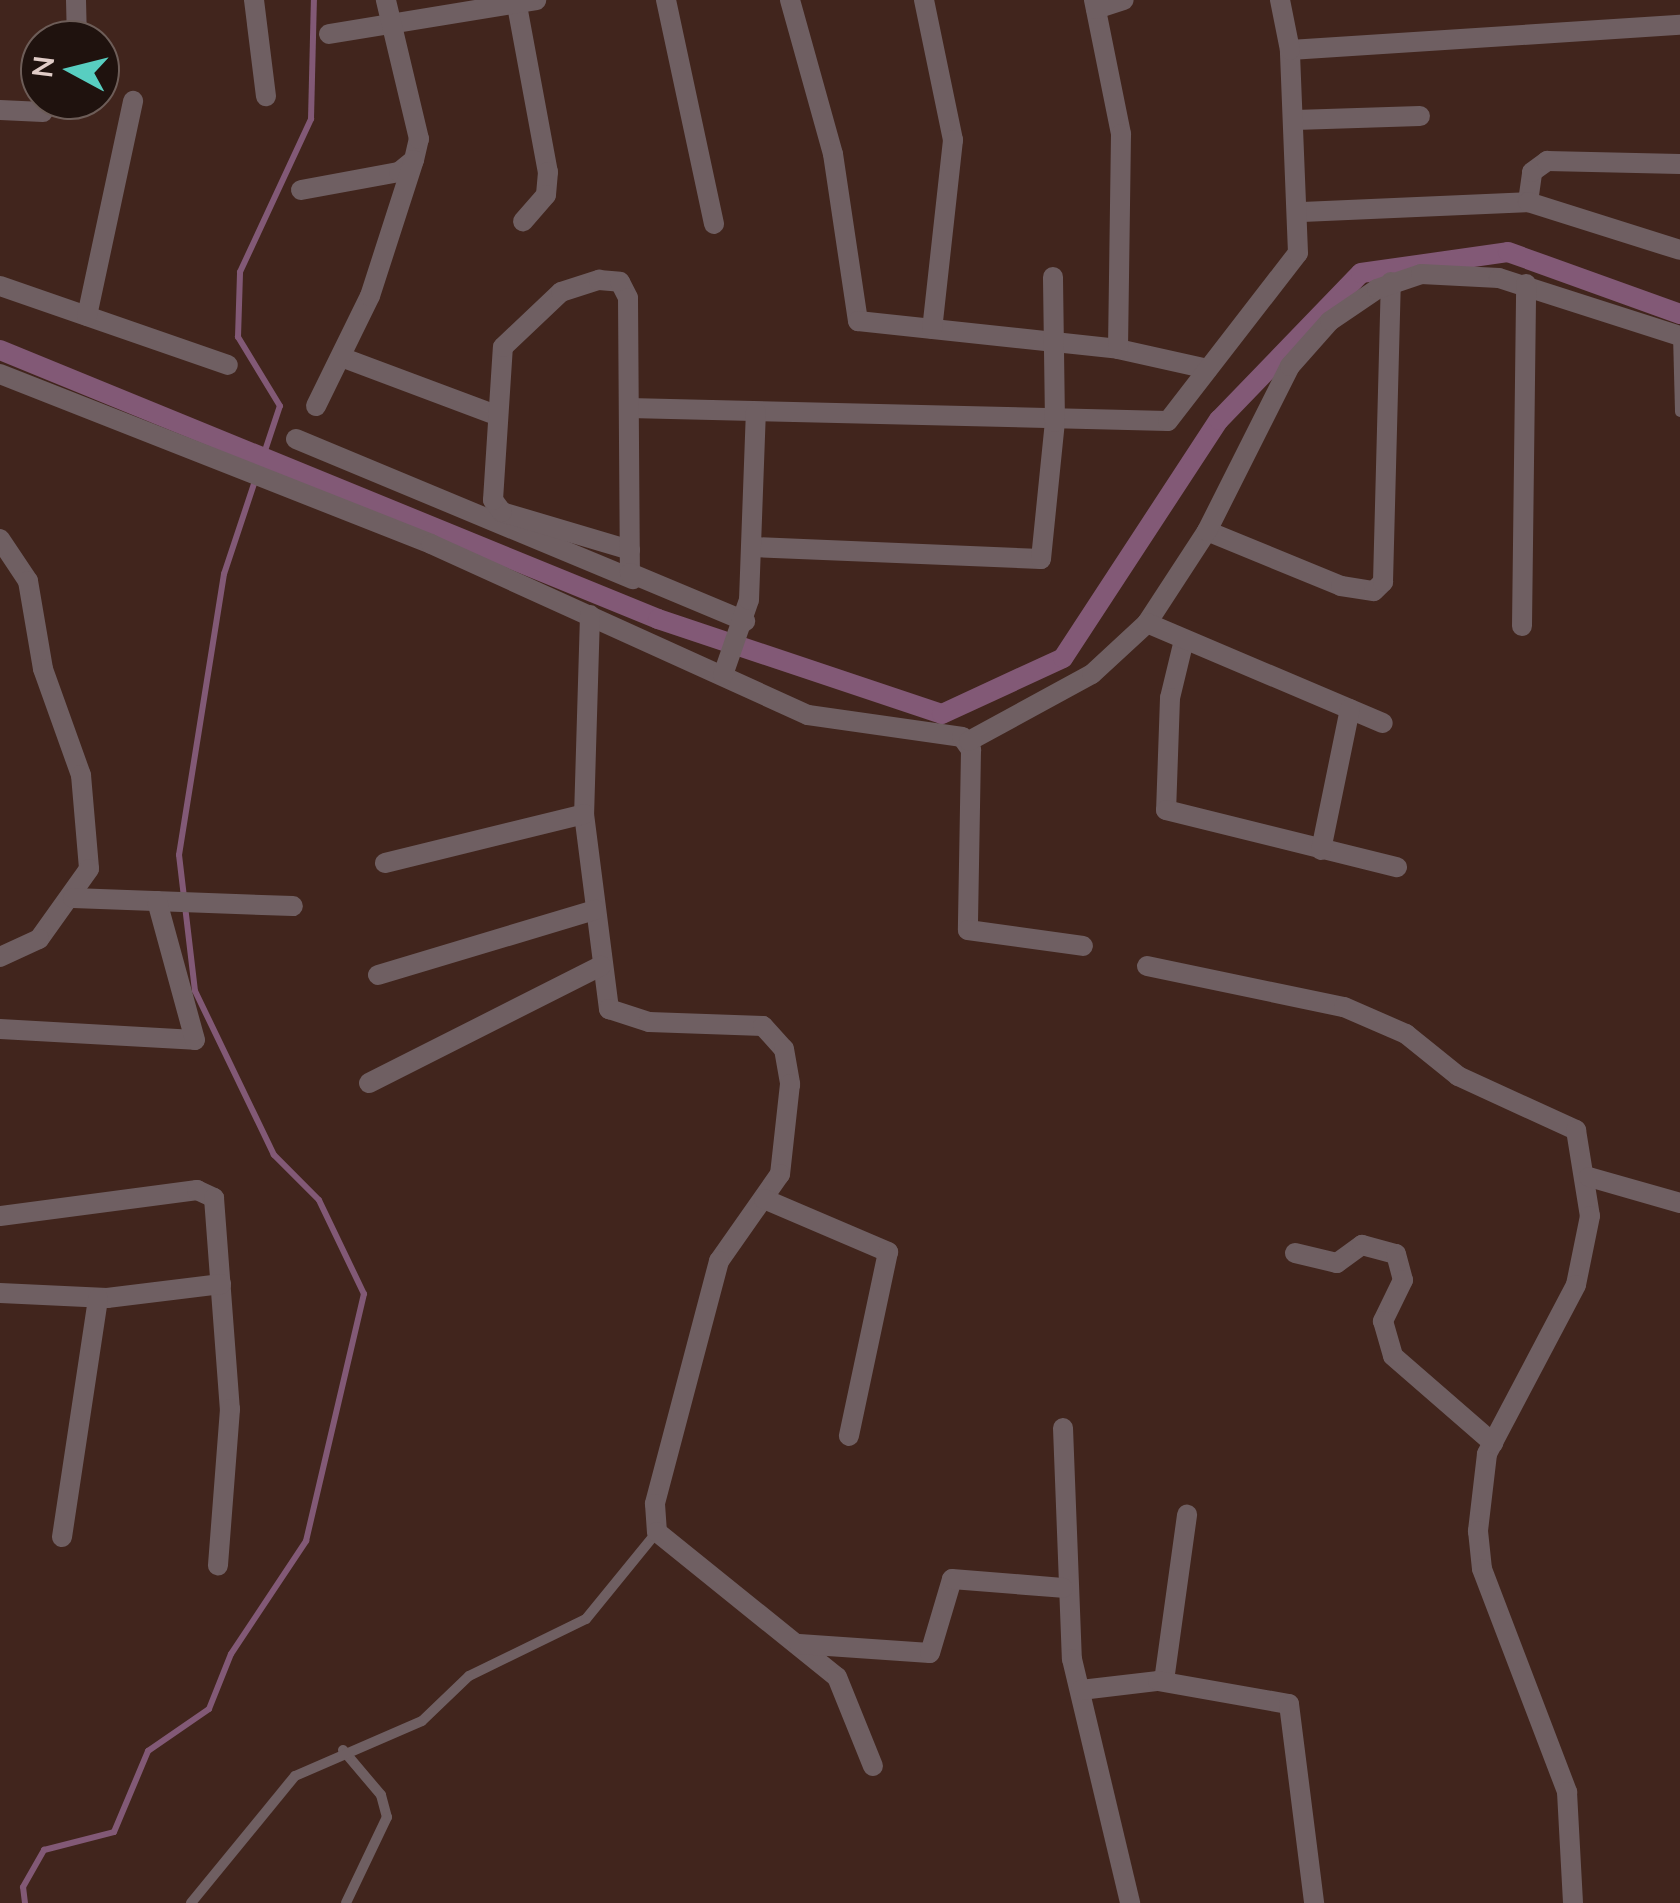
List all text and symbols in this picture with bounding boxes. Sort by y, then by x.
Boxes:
north arrow [20,20,120,120]
text: N [24,54,60,79]

